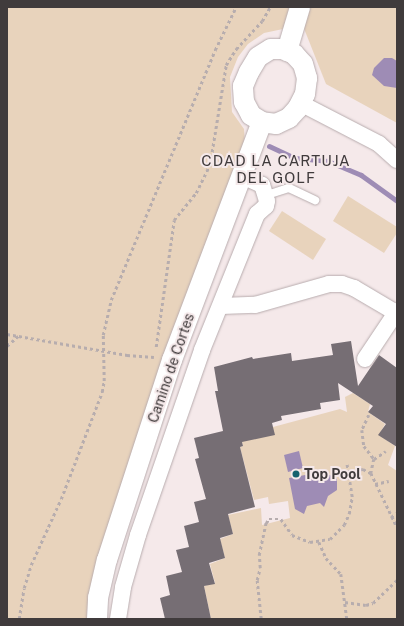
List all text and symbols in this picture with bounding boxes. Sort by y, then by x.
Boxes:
district label: CDAD LA CARTUJA DEL GOLF [201,151,351,186]
street label: Camino de Cortes [144,311,198,425]
place label: Top Pool [304,466,361,482]
marker: Top Pool [291,469,301,479]

